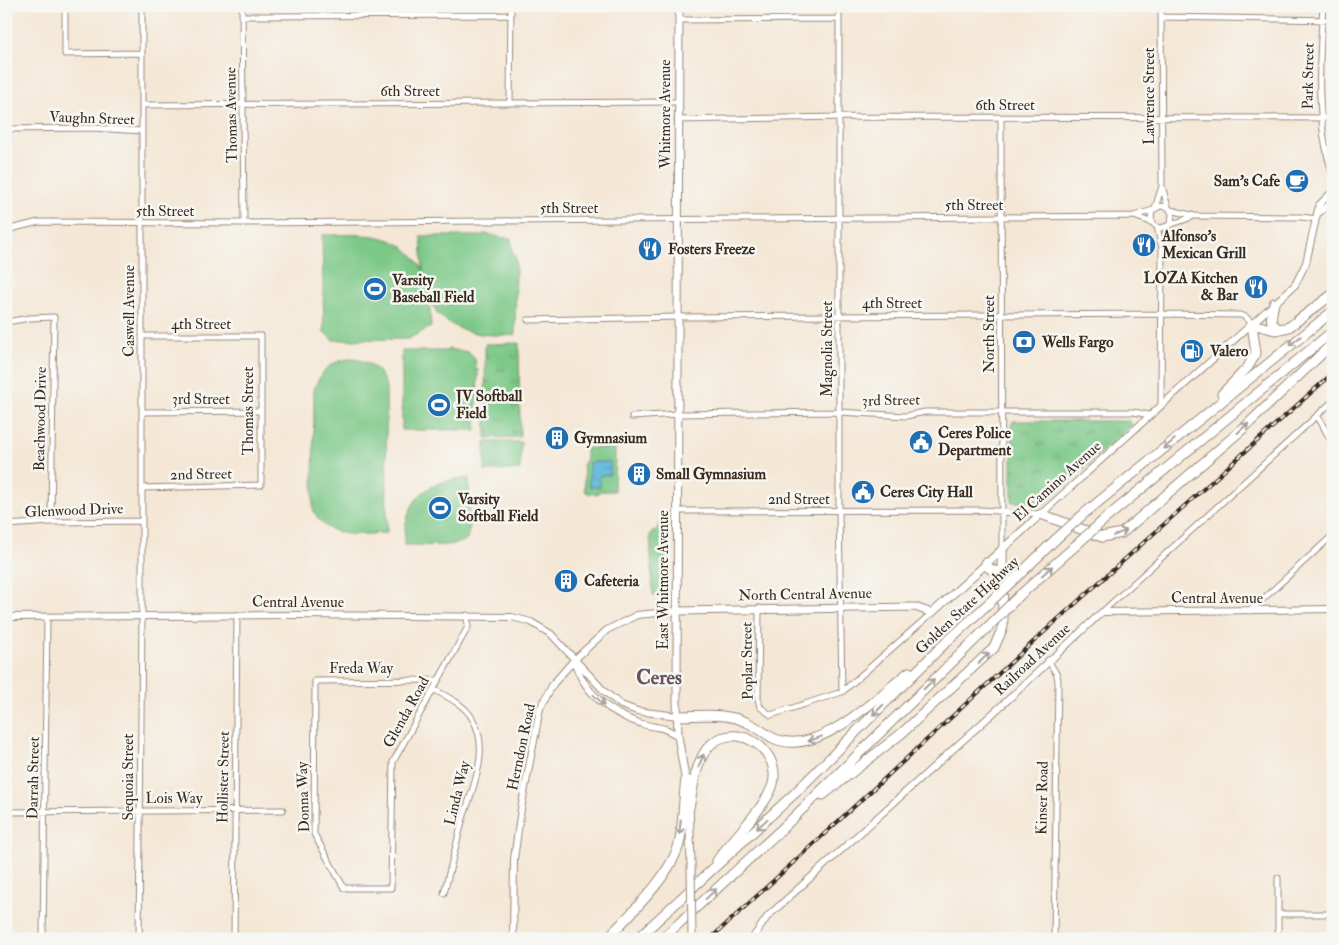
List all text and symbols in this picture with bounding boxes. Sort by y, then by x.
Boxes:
street label: Park Street [1298,42,1319,109]
street label: Lawrence Street [1140,47,1159,145]
street label: Whitmore Avenue [656,59,675,170]
street label: Thomas Avenue [221,67,242,163]
street label: 6th Street [380,82,440,101]
street label: 6th Street [975,96,1035,115]
street label: Vaughn Street [49,108,135,129]
cafe icon: Sam's Cafe [1284,168,1310,194]
place label: Sam's Cafe [1214,172,1281,191]
street label: 5th Street [945,196,1003,215]
street label: 5th Street [540,199,598,218]
street label: 5th Street [136,202,194,221]
place label: Alfonso's Mexican Grill [1161,227,1246,263]
restaurant icon: Alfonso's Mexican Grill [1131,232,1157,258]
restaurant icon: Fosters Freeze [637,236,663,262]
place label: Fosters Freeze [668,240,756,259]
street label: Caswell Avenue [120,265,139,357]
place label: LOZA Kitchen & Bar [1144,269,1238,305]
place label: Varsity Baseball Field [391,271,475,307]
restaurant icon: LOZA Kitchen & Bar [1243,274,1269,300]
sports icon: Varsity Baseball Field [362,276,388,302]
street label: 4th Street [862,294,922,313]
street label: North Street [980,295,999,373]
street label: Magnolia Street [818,301,837,397]
street label: 4th Street [171,315,231,334]
bank icon: Wells Fargo [1011,329,1037,355]
place label: Wells Fargo [1041,333,1114,353]
one-way arrow [1288,336,1302,346]
fuel station icon: Valero [1179,338,1205,364]
place label: Valero [1209,342,1249,361]
street label: Beachwood Drive [30,367,51,471]
street label: Thomas Street [239,367,258,455]
place label: JV Softball Field [455,387,522,423]
street label: 3rd Street [172,390,230,409]
street label: 3rd Street [862,390,920,411]
sports icon: JV Softball Field [426,392,452,418]
one-way arrow [1236,422,1249,434]
place label: Ceres Police Department [938,424,1012,461]
building icon: Gymnasium [544,425,570,451]
place label: Gymnasium [574,429,648,449]
public building icon: Ceres Police Department [908,429,934,455]
street label: El Camino Avenue [1009,437,1105,526]
one-way arrow [1163,438,1176,449]
building icon: Small Gymnasium [626,461,652,487]
street label: 2nd Street [170,464,232,485]
place label: Small Gymnasium [656,465,767,485]
public building icon: Ceres City Hall [850,479,876,505]
place label: Ceres City Hall [880,483,973,503]
place label: Varsity Softball Field [457,490,539,526]
street label: 2nd Street [768,490,830,509]
sports icon: Varsity Softball Field [427,495,453,521]
street label: Glenwood Drive [24,499,124,522]
street label: East Whitmore Avenue [654,510,673,650]
one-way arrow [1112,528,1127,538]
street label: Golden State Highway [912,552,1023,658]
one-way arrow [1040,565,1053,577]
building icon: Cafeteria [553,568,579,594]
place label: Cafeteria [584,572,640,591]
street label: North Central Avenue [738,584,872,605]
street label: Central Avenue [1171,589,1263,608]
street label: Central Avenue [252,593,344,612]
street label: Railroad Avenue [990,619,1075,700]
street label: Poplar Street [737,622,759,700]
one-way arrow [977,653,989,665]
street label: Freda Way [329,659,393,678]
district label: Ceres [636,665,682,690]
street label: Glenda Road [379,673,434,751]
one-way arrow [923,679,935,691]
one-way arrow [593,694,605,706]
street label: Herndon Road [503,701,540,792]
one-way arrow [872,704,884,716]
street label: Hollister Street [213,731,234,823]
street label: Sequoia Street [119,733,138,820]
one-way arrow [808,735,823,744]
street label: Darrah Street [23,736,44,820]
one-way arrow [697,754,707,769]
street label: Linda Way [440,759,475,827]
street label: Kinser Road [1032,760,1053,835]
street label: Donna Way [293,761,314,833]
street label: Lois Way [146,789,203,808]
one-way arrow [756,818,768,830]
one-way arrow [675,819,685,835]
one-way arrow [705,888,718,900]

